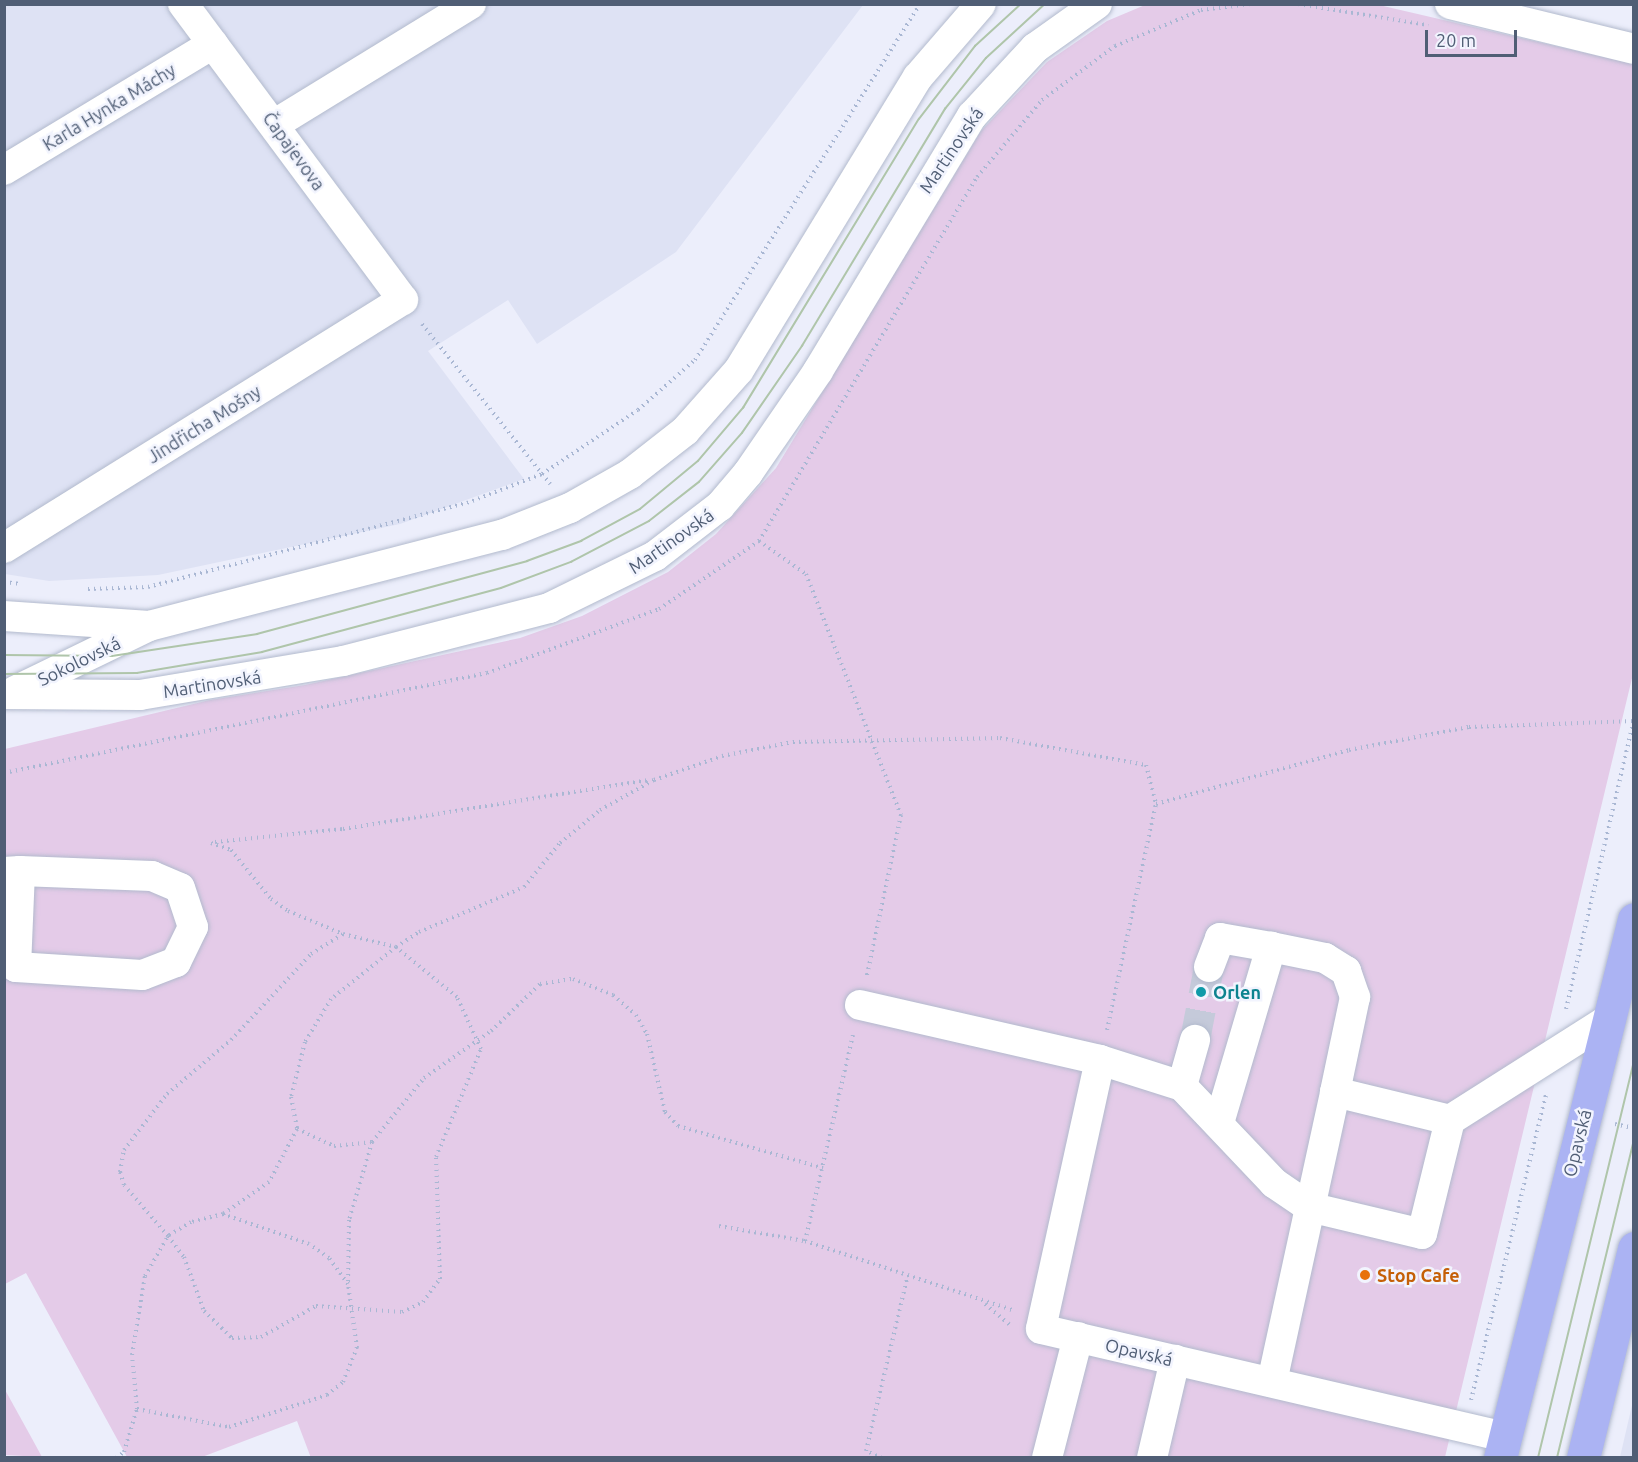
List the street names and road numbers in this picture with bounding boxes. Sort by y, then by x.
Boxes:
street label: Karla Hynka Máchy [39,59,179,155]
street label: Martinovská [914,103,988,197]
street label: Čapajevova [258,108,330,194]
street label: Jindřicha Mošny [143,380,265,468]
street label: Martinovská [624,504,718,578]
street label: Sokolovská [34,632,124,690]
street label: Martinovská [161,666,263,702]
street label: Opavská [1558,1107,1596,1179]
street label: Opavská [1103,1334,1175,1370]

